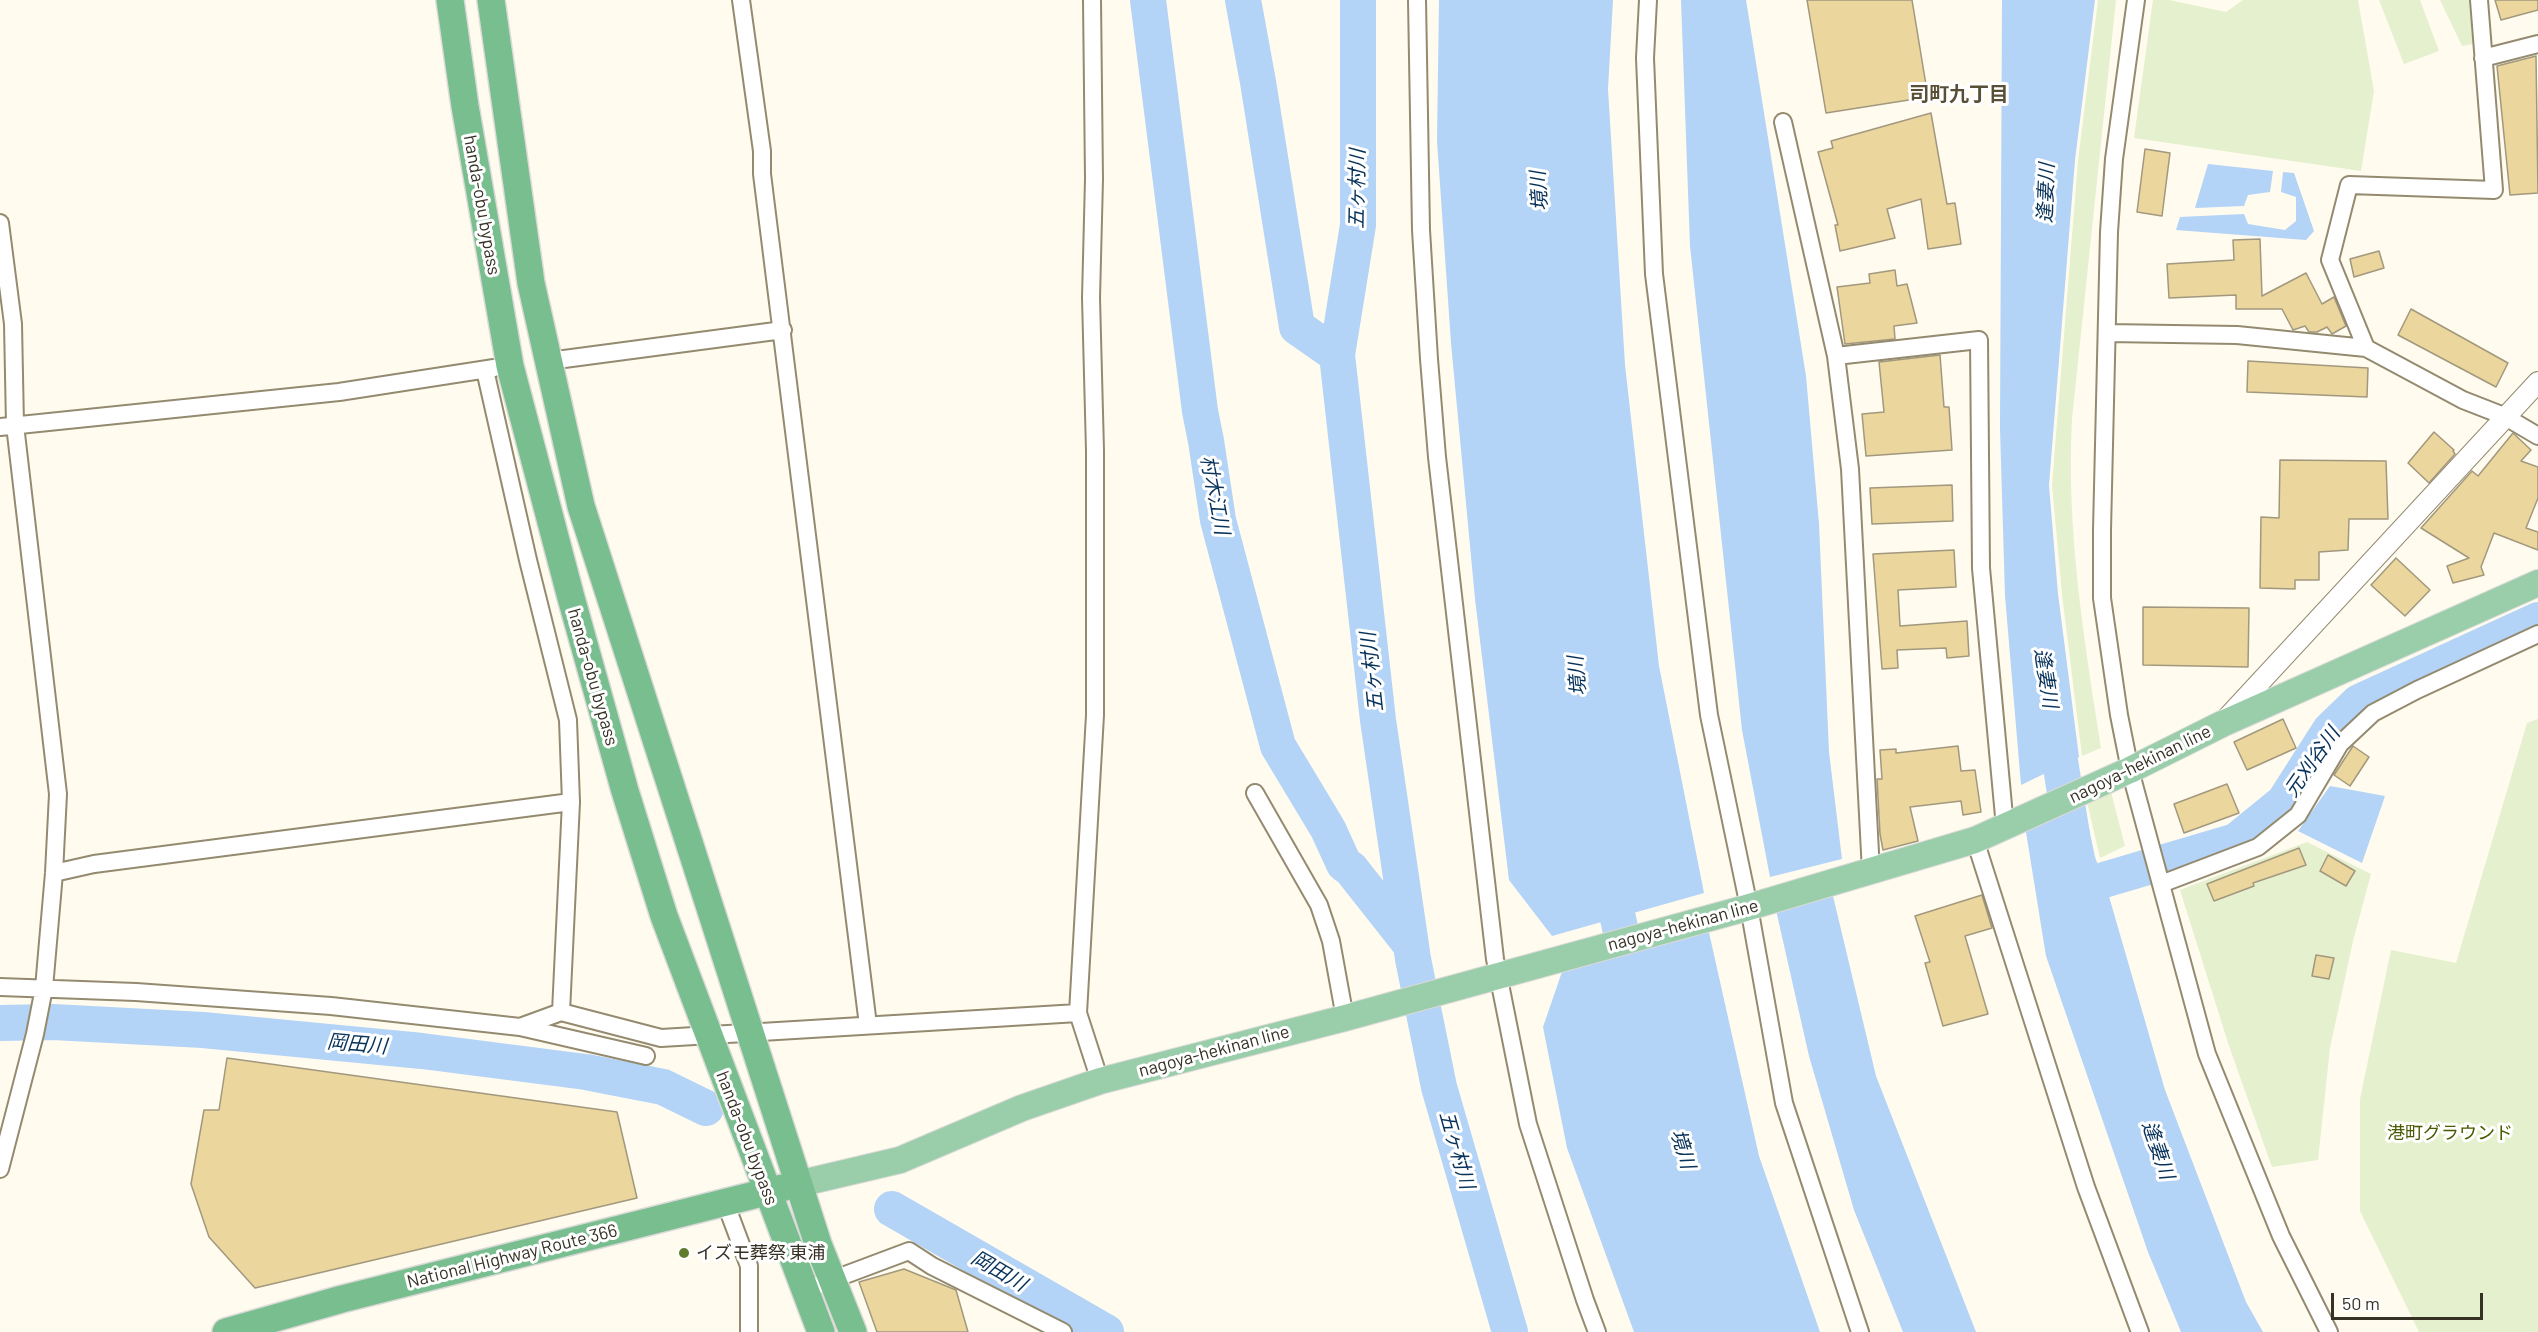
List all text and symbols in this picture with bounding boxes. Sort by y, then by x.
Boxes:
district label: 司町九丁目 [1909,82,2009,106]
street label: handa-obu bypass [459,133,505,277]
water label: 五ヶ村川 [1344,149,1370,229]
water label: 逢妻川 [2033,163,2059,223]
water label: 境川 [1526,170,1552,212]
water label: 村木江川 [1196,453,1234,537]
street label: handa-obu bypass [563,606,623,748]
water label: 五ヶ村川 [1356,631,1388,713]
water label: 逢妻川 [2029,646,2063,710]
water label: 境川 [1563,655,1591,697]
street label: nagoya-hekinan line [2065,720,2215,808]
water label: 元刈谷川 [2279,722,2345,802]
street label: nagoya-hekinan line [1605,894,1761,956]
street label: nagoya-hekinan line [1136,1020,1292,1082]
water label: 岡田川 [326,1029,388,1059]
street label: handa-obu bypass [712,1068,782,1208]
water label: 五ヶ村川 [1434,1108,1480,1192]
water label: 逢妻川 [2137,1118,2179,1182]
park label: 港町グラウンド [2387,1122,2513,1144]
water label: 境川 [1666,1126,1700,1172]
street label: National Highway Route 366 [405,1219,619,1293]
place label: イズモ葬祭 東浦 [696,1242,826,1264]
marker: イズモ葬祭 東浦 [677,1246,691,1260]
water label: 岡田川 [967,1246,1031,1296]
scale bar [2334,1281,2486,1319]
text: 50 m [2342,1292,2380,1314]

